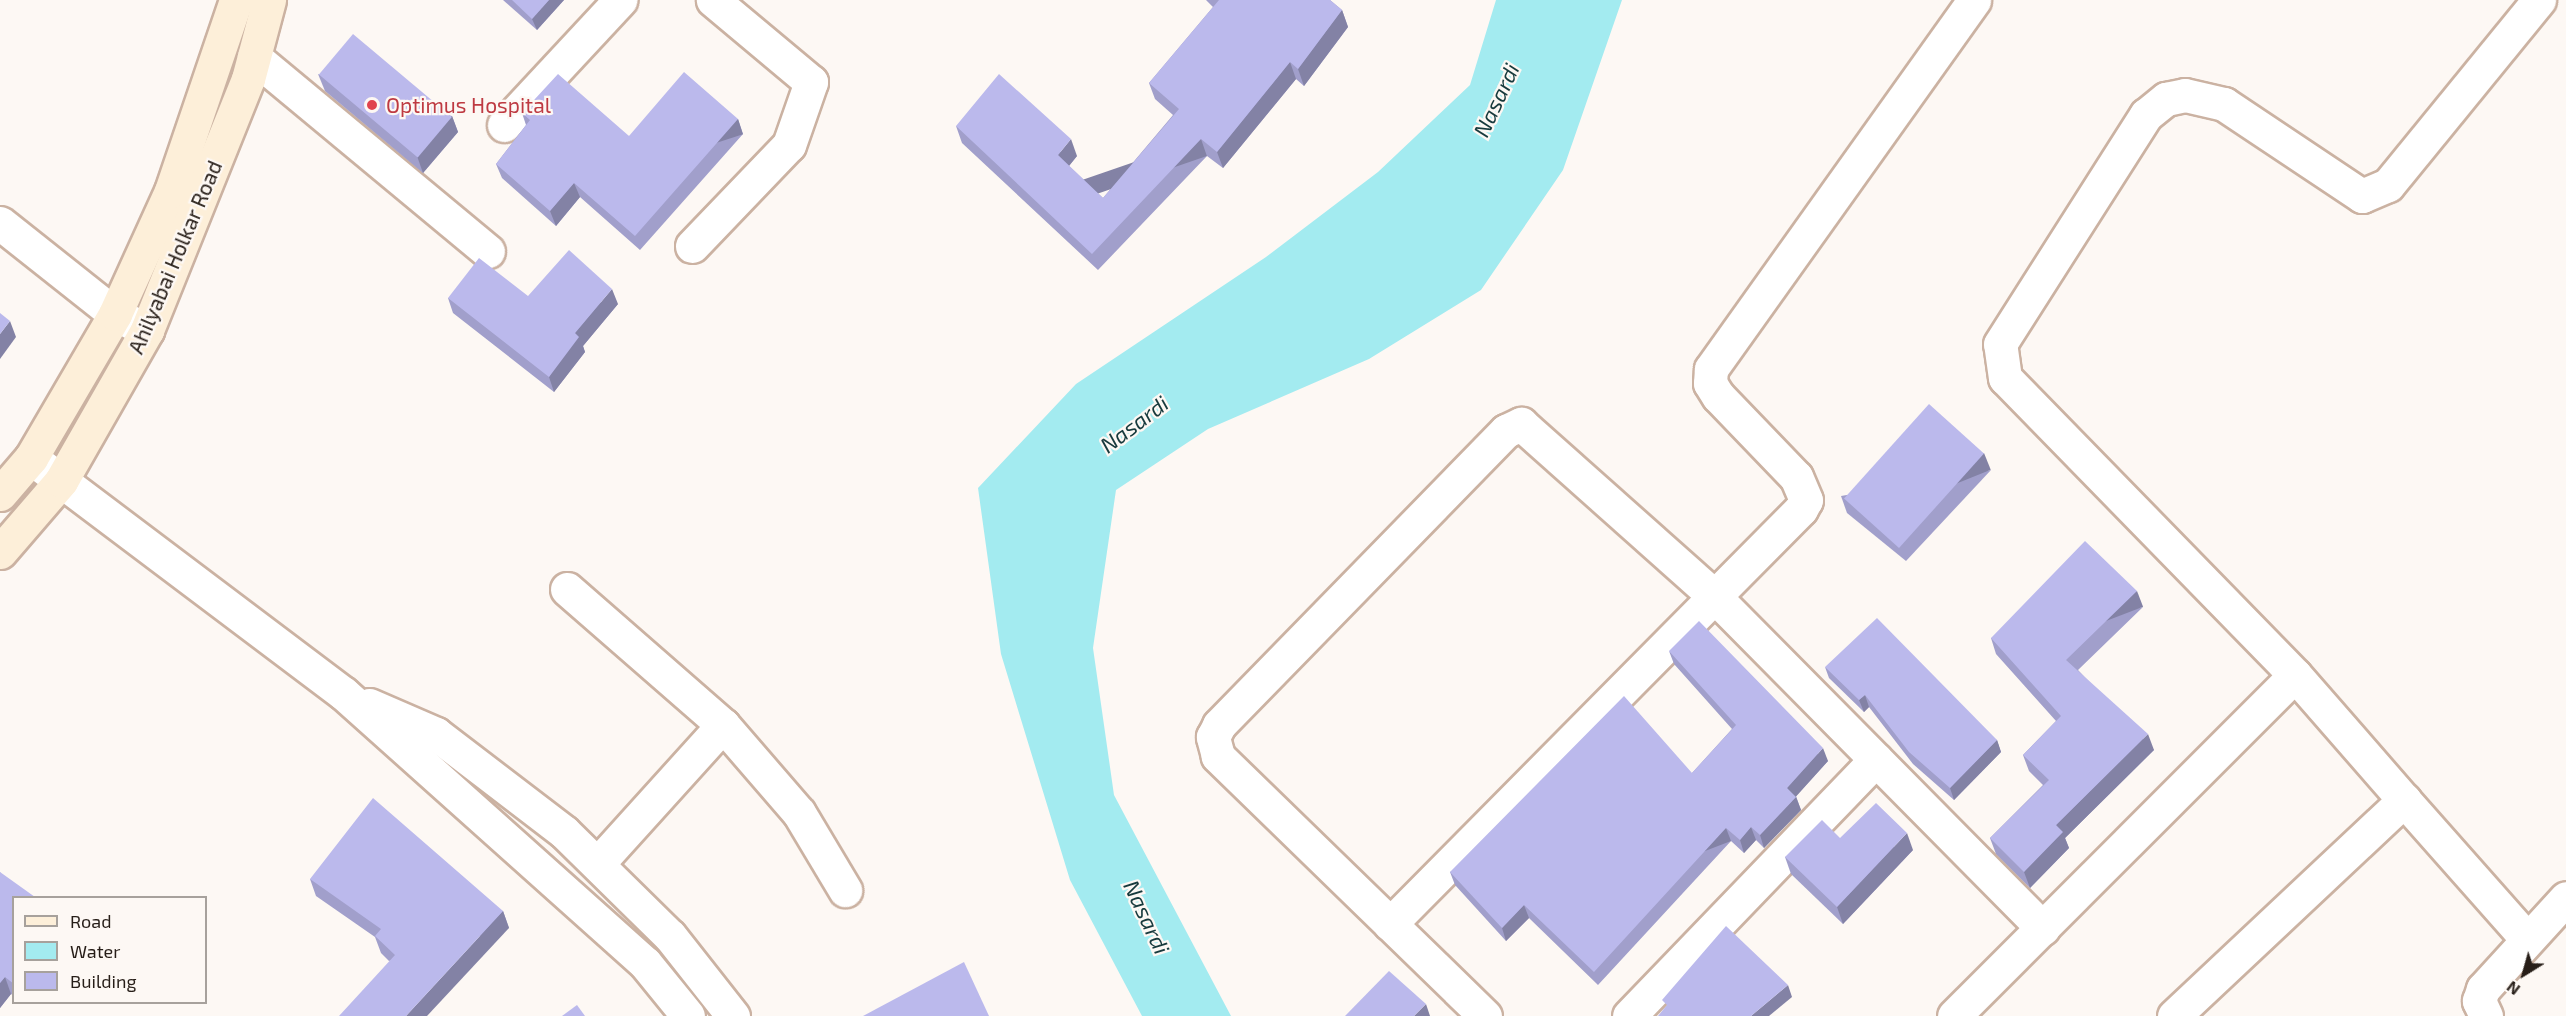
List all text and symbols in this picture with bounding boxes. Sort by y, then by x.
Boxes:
water label: Nasardi [1467,59,1525,141]
place label: Optimus Hospital [386,92,551,118]
marker: Optimus Hospital [363,96,381,114]
street label: Ahilyabai Holkar Road [123,156,227,358]
water label: Nasardi [1095,390,1173,458]
water label: Nasardi [1118,876,1176,958]
legend [12,896,207,1004]
text: Road [70,910,111,932]
text: Water [70,940,120,962]
north arrow [2494,944,2554,1004]
text: Building [70,970,137,992]
text: N [2503,978,2523,1000]

